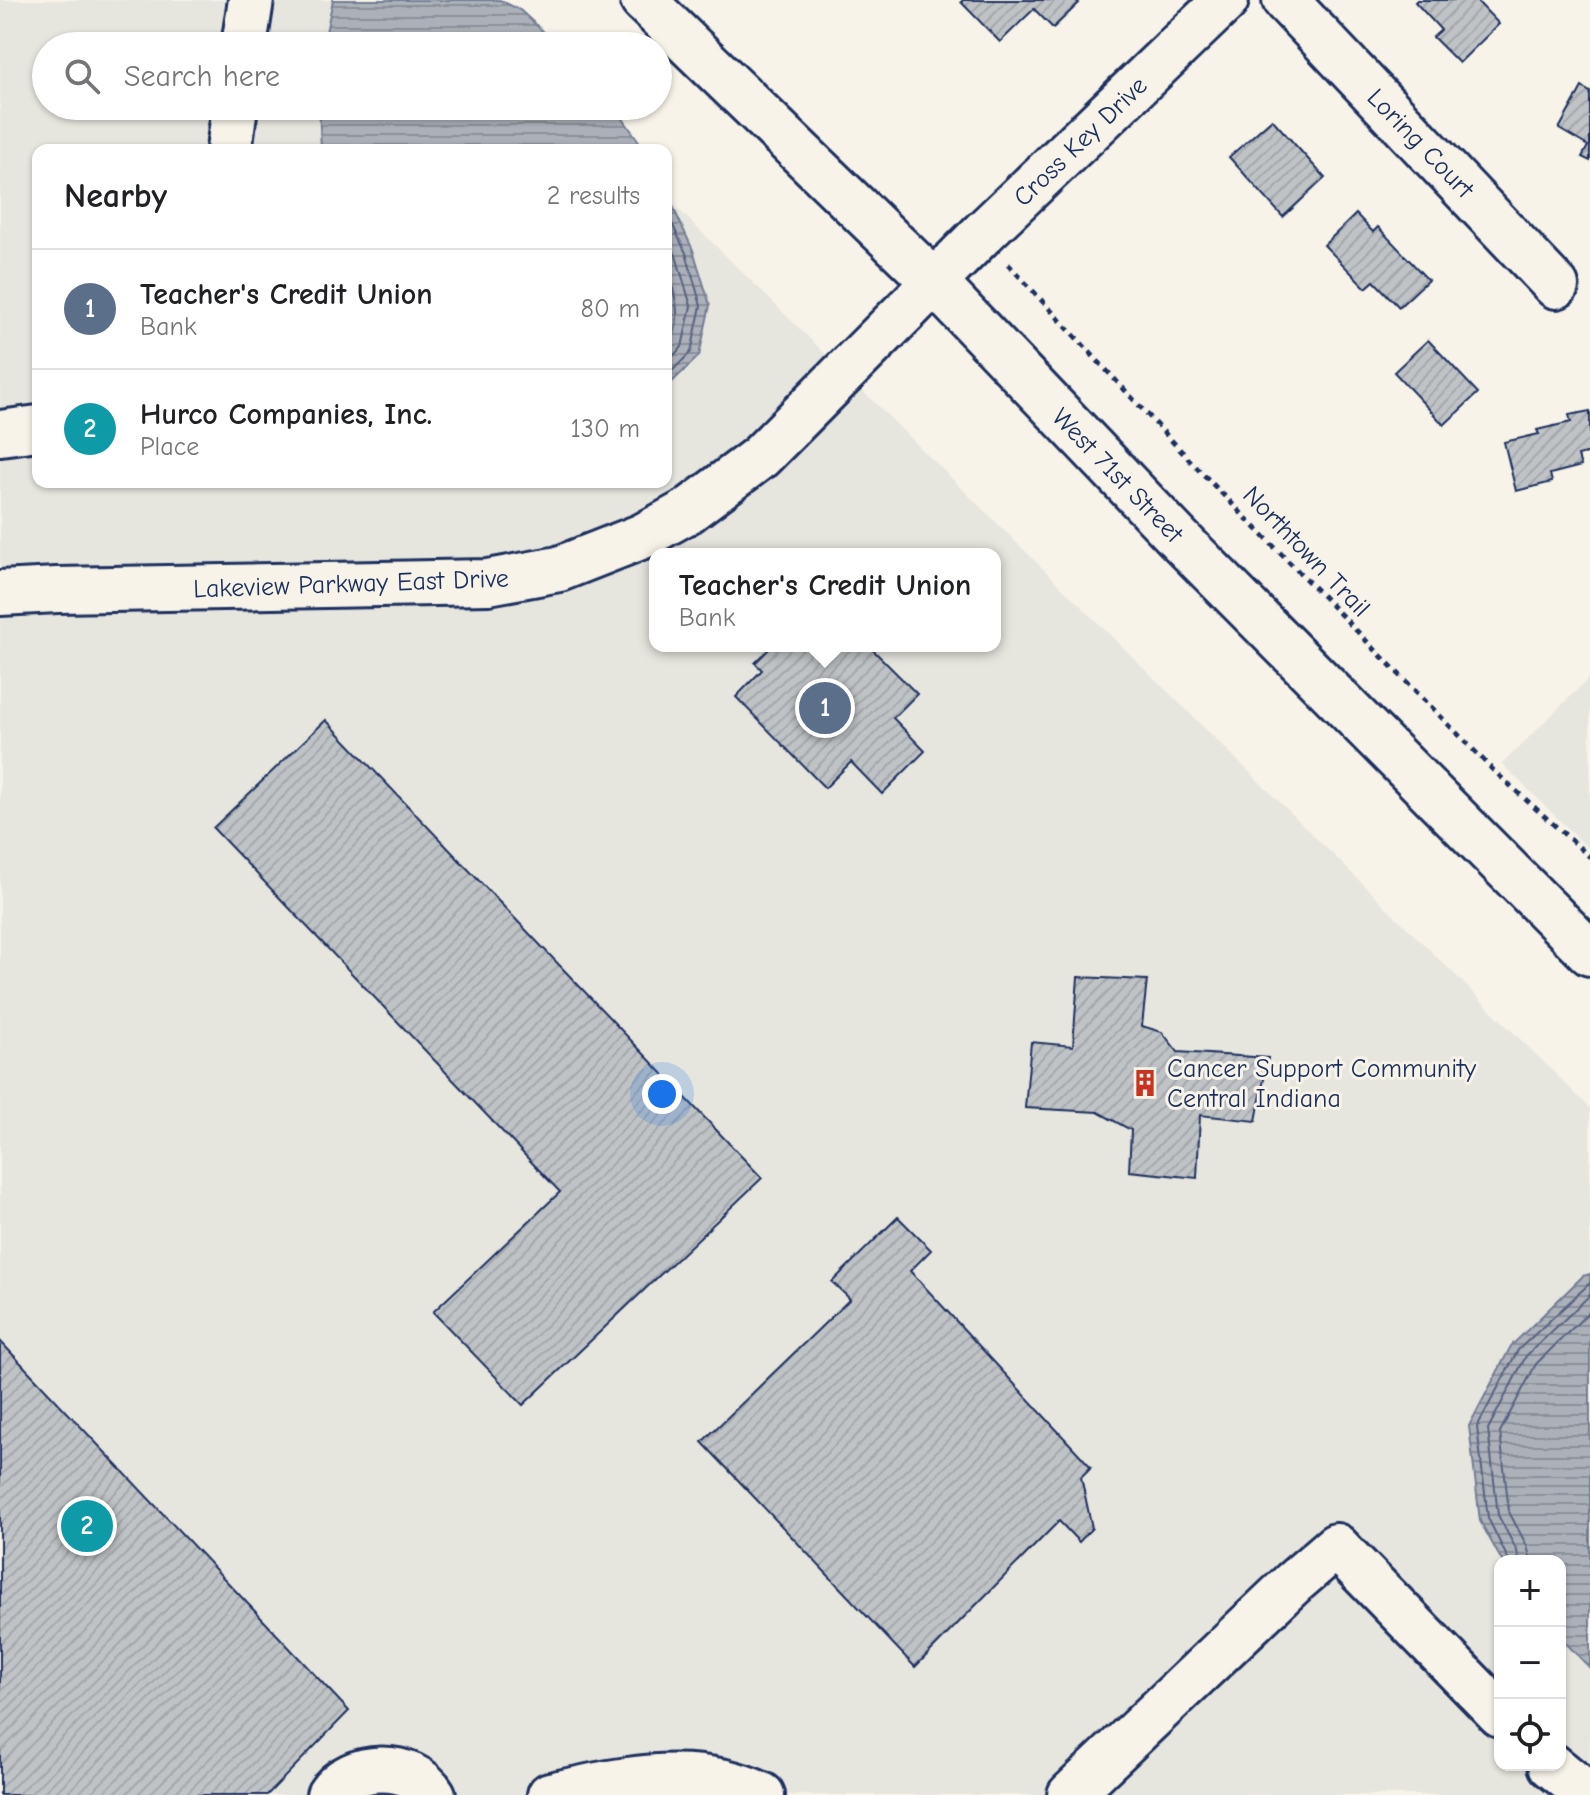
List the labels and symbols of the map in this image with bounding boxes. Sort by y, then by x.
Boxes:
street label: Cross Key Drive [1008,71,1154,213]
street label: Loring Court [1361,83,1481,206]
street label: West 71st Street [1046,402,1190,550]
street label: Northtown Trail [1237,480,1376,623]
street label: Lakeview Parkway East Drive [193,564,509,604]
pin: 1 [799,678,851,738]
place label: Cancer Support Community Central Indiana [1167,1054,1476,1114]
building icon: Cancer Support Community Central Indiana [1130,1068,1160,1098]
your location [642,1074,682,1114]
pin: 2 [61,1496,113,1556]

